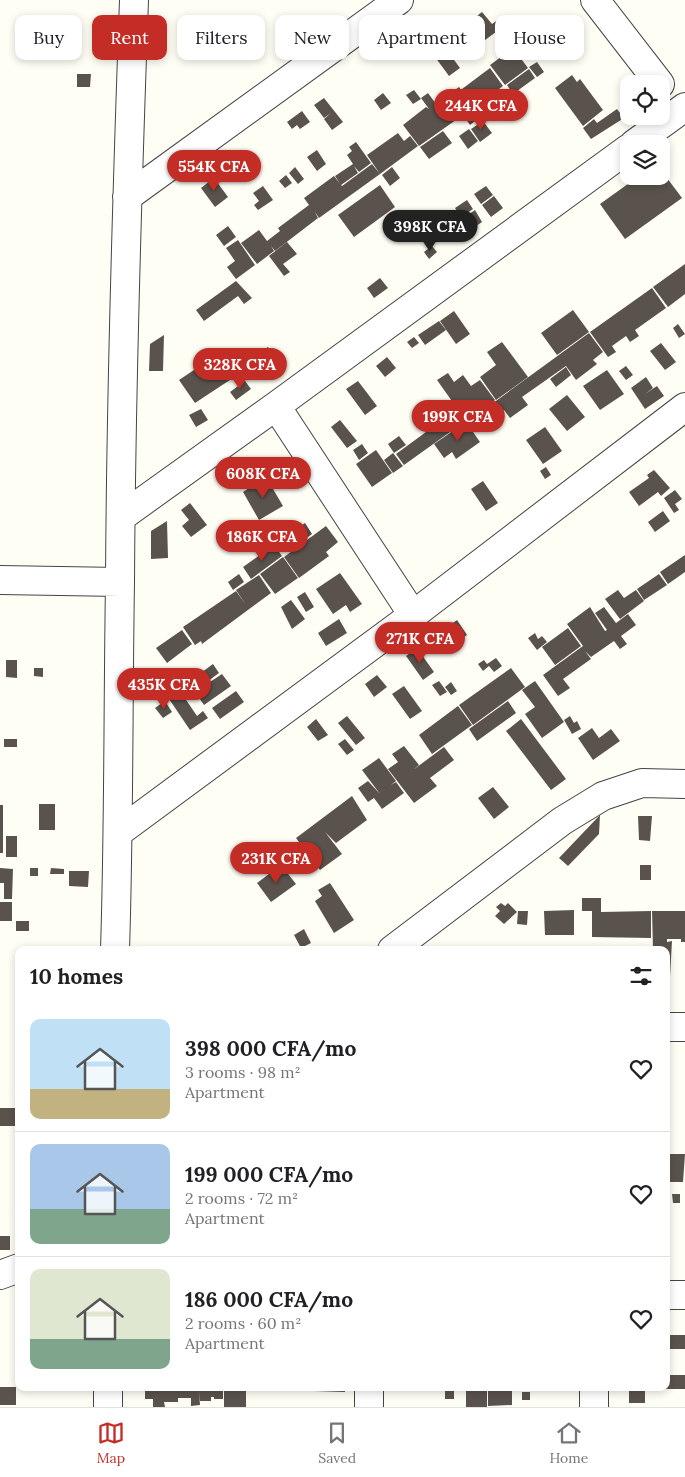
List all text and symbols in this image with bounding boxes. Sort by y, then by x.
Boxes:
chip: Buy [15,15,82,60]
chip: Rent [92,15,167,60]
chip: Filters [177,15,265,60]
chip: New [275,15,349,60]
chip: Apartment [359,15,485,60]
chip: House [495,15,584,60]
map controls [620,75,670,185]
button: locate [620,75,670,125]
pin: 244K CFA [429,88,533,131]
text: 244K CFA [445,95,517,115]
button: layers [620,135,670,185]
pin: 554K CFA [162,150,266,192]
text: 554K CFA [178,156,250,176]
pin: 398K CFA [378,210,482,252]
text: 398K CFA [394,216,466,236]
pin: 328K CFA [188,348,292,390]
text: 328K CFA [204,354,276,374]
pin: 199K CFA [406,400,510,442]
text: 199K CFA [423,406,493,426]
pin: 608K CFA [211,456,315,499]
text: 608K CFA [226,463,300,483]
pin: 186K CFA [210,520,314,562]
text: 186K CFA [227,526,297,546]
pin: 271K CFA [368,622,472,664]
text: 271K CFA [386,628,454,648]
pin: 435K CFA [112,668,216,710]
text: 435K CFA [128,674,200,694]
pin: 231K CFA [224,842,328,884]
text: 231K CFA [241,848,311,868]
icon: filters [627,962,655,990]
text: 10 homes [30,963,123,990]
text: 398 000 CFA/mo [185,1035,356,1062]
icon: home [70,1039,130,1099]
icon: heart [627,1055,655,1083]
text: 3 rooms · 98 m² [185,1062,301,1082]
text: Apartment [185,1082,265,1102]
text: 199 000 CFA/mo [185,1161,353,1188]
icon: home [70,1164,130,1224]
icon: heart [627,1180,655,1208]
text: 2 rooms · 72 m² [185,1188,298,1208]
text: Apartment [185,1208,265,1228]
text: 186 000 CFA/mo [185,1286,353,1313]
icon: home [70,1289,130,1349]
icon: heart [627,1305,655,1333]
text: 2 rooms · 60 m² [185,1313,301,1333]
text: Apartment [185,1333,265,1353]
tab: Map [97,1419,125,1467]
tab: Saved [318,1419,356,1467]
tab: Home [549,1419,588,1467]

